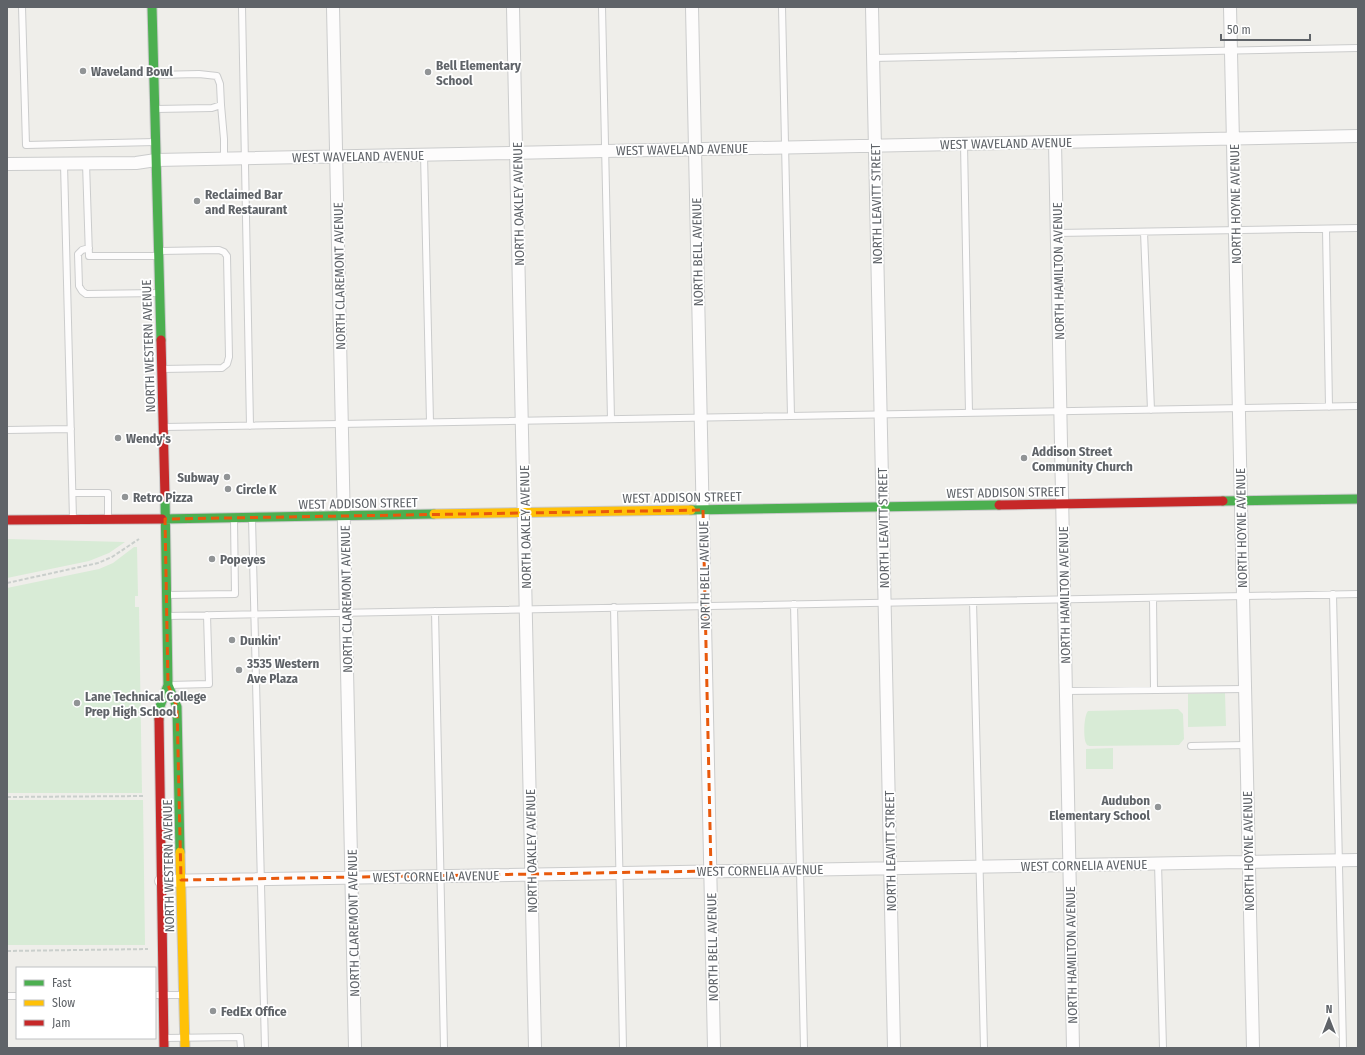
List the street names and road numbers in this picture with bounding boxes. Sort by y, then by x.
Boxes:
street label: WEST WAVELAND AVENUE [940,135,1072,152]
street label: WEST WAVELAND AVENUE [616,141,748,158]
street label: NORTH OAKLEY AVENUE [510,142,527,266]
street label: NORTH LEAVITT STREET [868,143,885,265]
street label: NORTH HOYNE AVENUE [1227,144,1244,264]
street label: WEST WAVELAND AVENUE [292,148,424,165]
street label: NORTH BELL AVENUE [689,198,706,306]
street label: NORTH CLAREMONT AVENUE [331,202,348,350]
street label: NORTH HAMILTON AVENUE [1050,202,1067,340]
street label: NORTH WESTERN AVENUE [139,279,158,413]
street label: NORTH OAKLEY AVENUE [517,465,534,589]
street label: NORTH LEAVITT STREET [875,467,892,589]
street label: NORTH HOYNE AVENUE [1233,468,1250,588]
street label: WEST ADDISON STREET [946,484,1066,501]
street label: WEST ADDISON STREET [622,489,742,506]
street label: WEST ADDISON STREET [298,495,418,512]
street label: NORTH BELL AVENUE [696,521,713,629]
street label: NORTH CLAREMONT AVENUE [338,525,355,673]
street label: NORTH HAMILTON AVENUE [1056,526,1073,664]
street label: NORTH OAKLEY AVENUE [523,789,540,913]
street label: NORTH LEAVITT STREET [882,790,899,912]
street label: NORTH HOYNE AVENUE [1240,791,1257,911]
street label: NORTH WESTERN AVENUE [160,799,177,933]
street label: NORTH CLAREMONT AVENUE [345,849,362,997]
street label: WEST CORNELIA AVENUE [1021,857,1147,874]
street label: WEST CORNELIA AVENUE [697,862,823,879]
street label: WEST CORNELIA AVENUE [373,868,499,885]
street label: NORTH HAMILTON AVENUE [1063,886,1080,1024]
street label: NORTH BELL AVENUE [704,893,721,1001]

